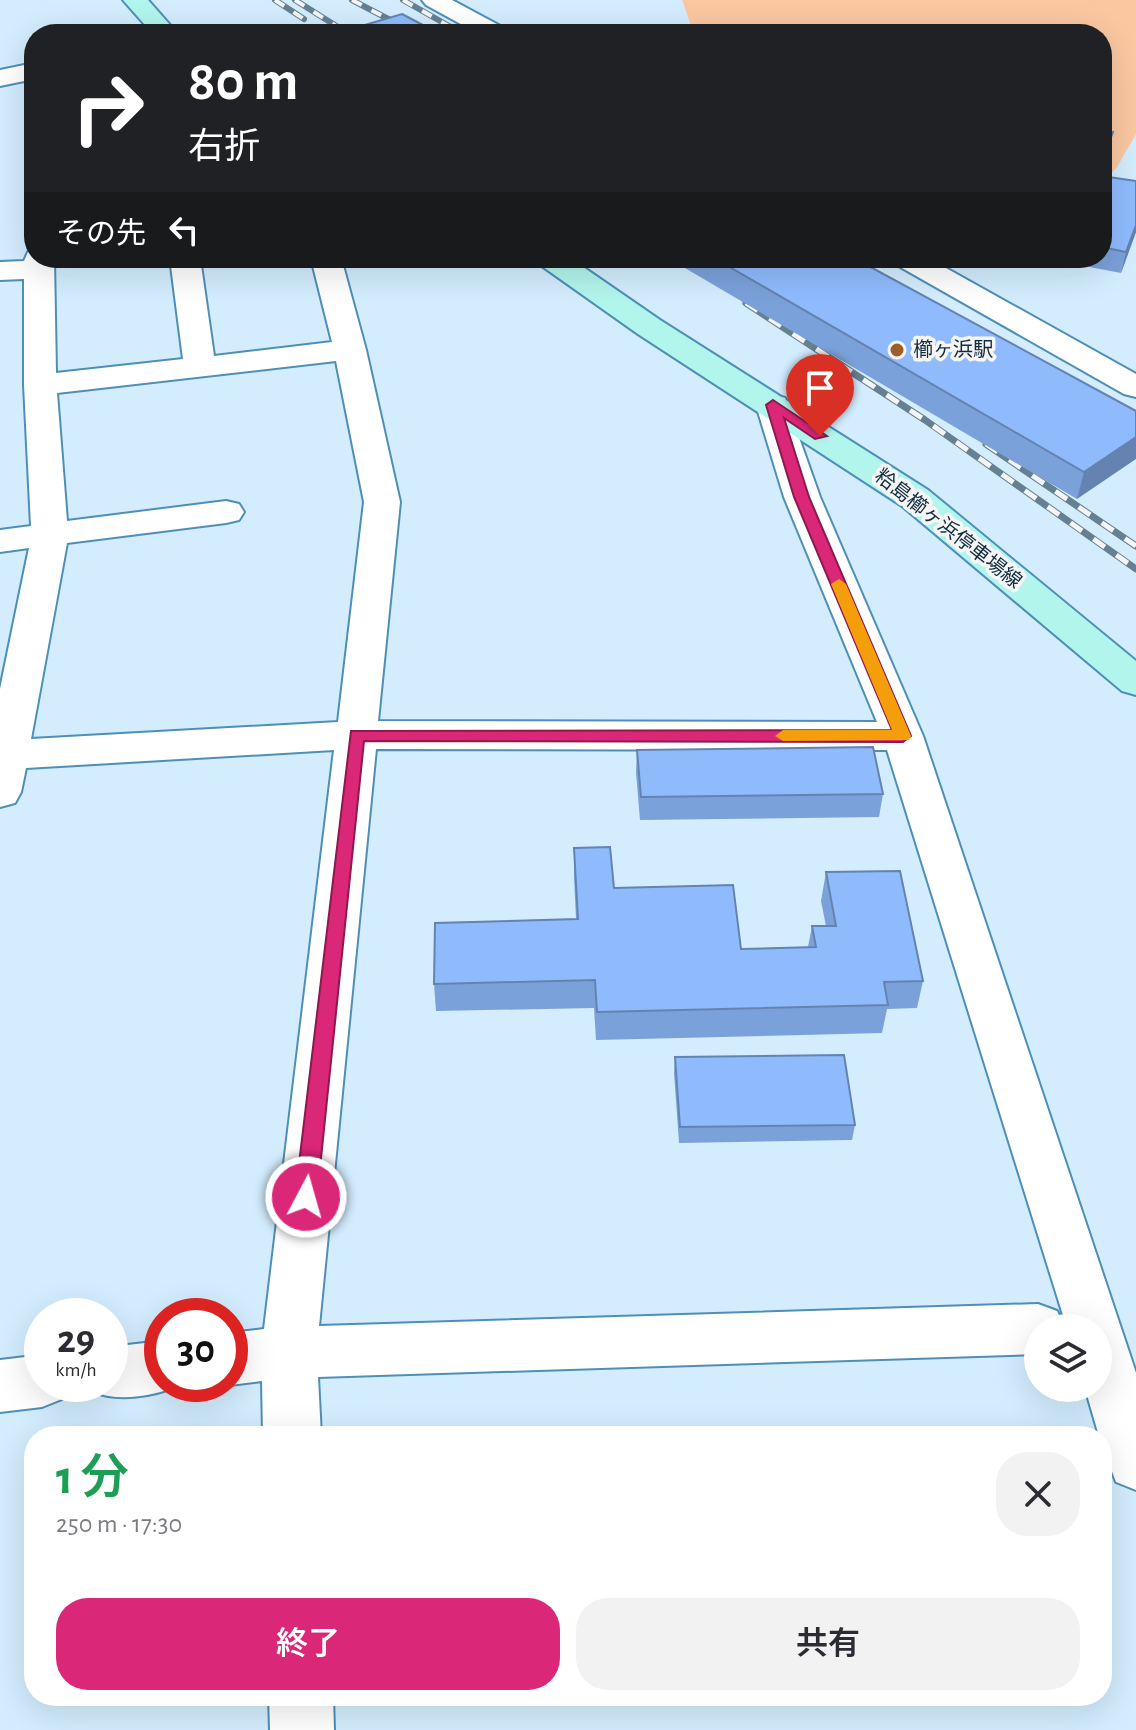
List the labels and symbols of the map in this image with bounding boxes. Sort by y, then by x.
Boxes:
place label: 櫛ヶ浜駅 [913,339,993,360]
marker: 櫛ヶ浜駅 [888,341,906,359]
pin [786,354,854,436]
street label: 粭島櫛ヶ浜停車場線 [871,464,1026,592]
position arrow [264,1155,348,1239]
speed limit sign: 30 [144,1298,248,1402]

